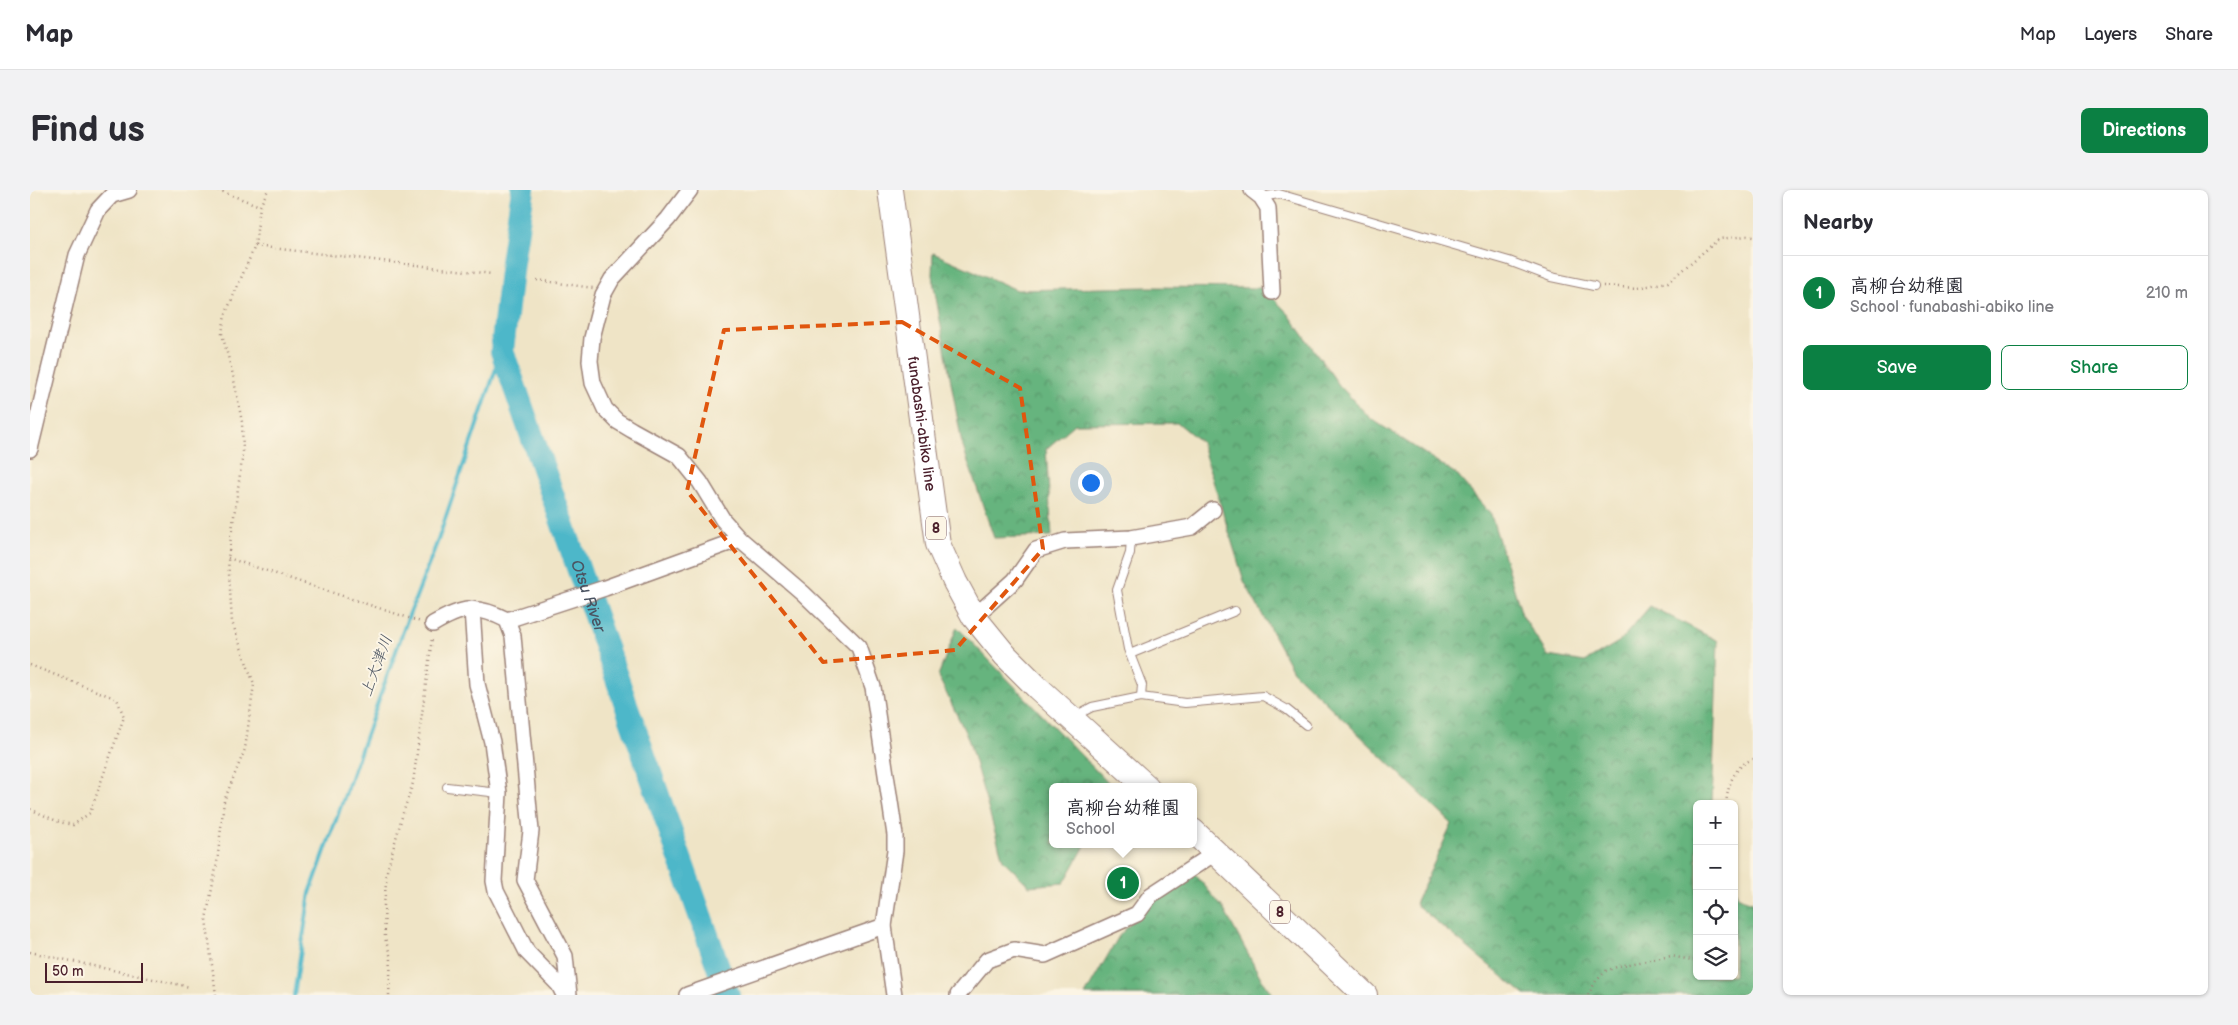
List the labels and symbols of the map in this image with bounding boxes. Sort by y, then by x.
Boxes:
street label: funabashi-abiko line [903,355,940,493]
your location [1078,470,1104,496]
road number: 8 [926,516,946,539]
water label: Otsu River [567,557,610,636]
water label: 上大津川 [357,633,397,699]
pin: 1 [1107,864,1139,902]
road number: 8 [1270,900,1290,924]
scale bar [45,960,142,983]

